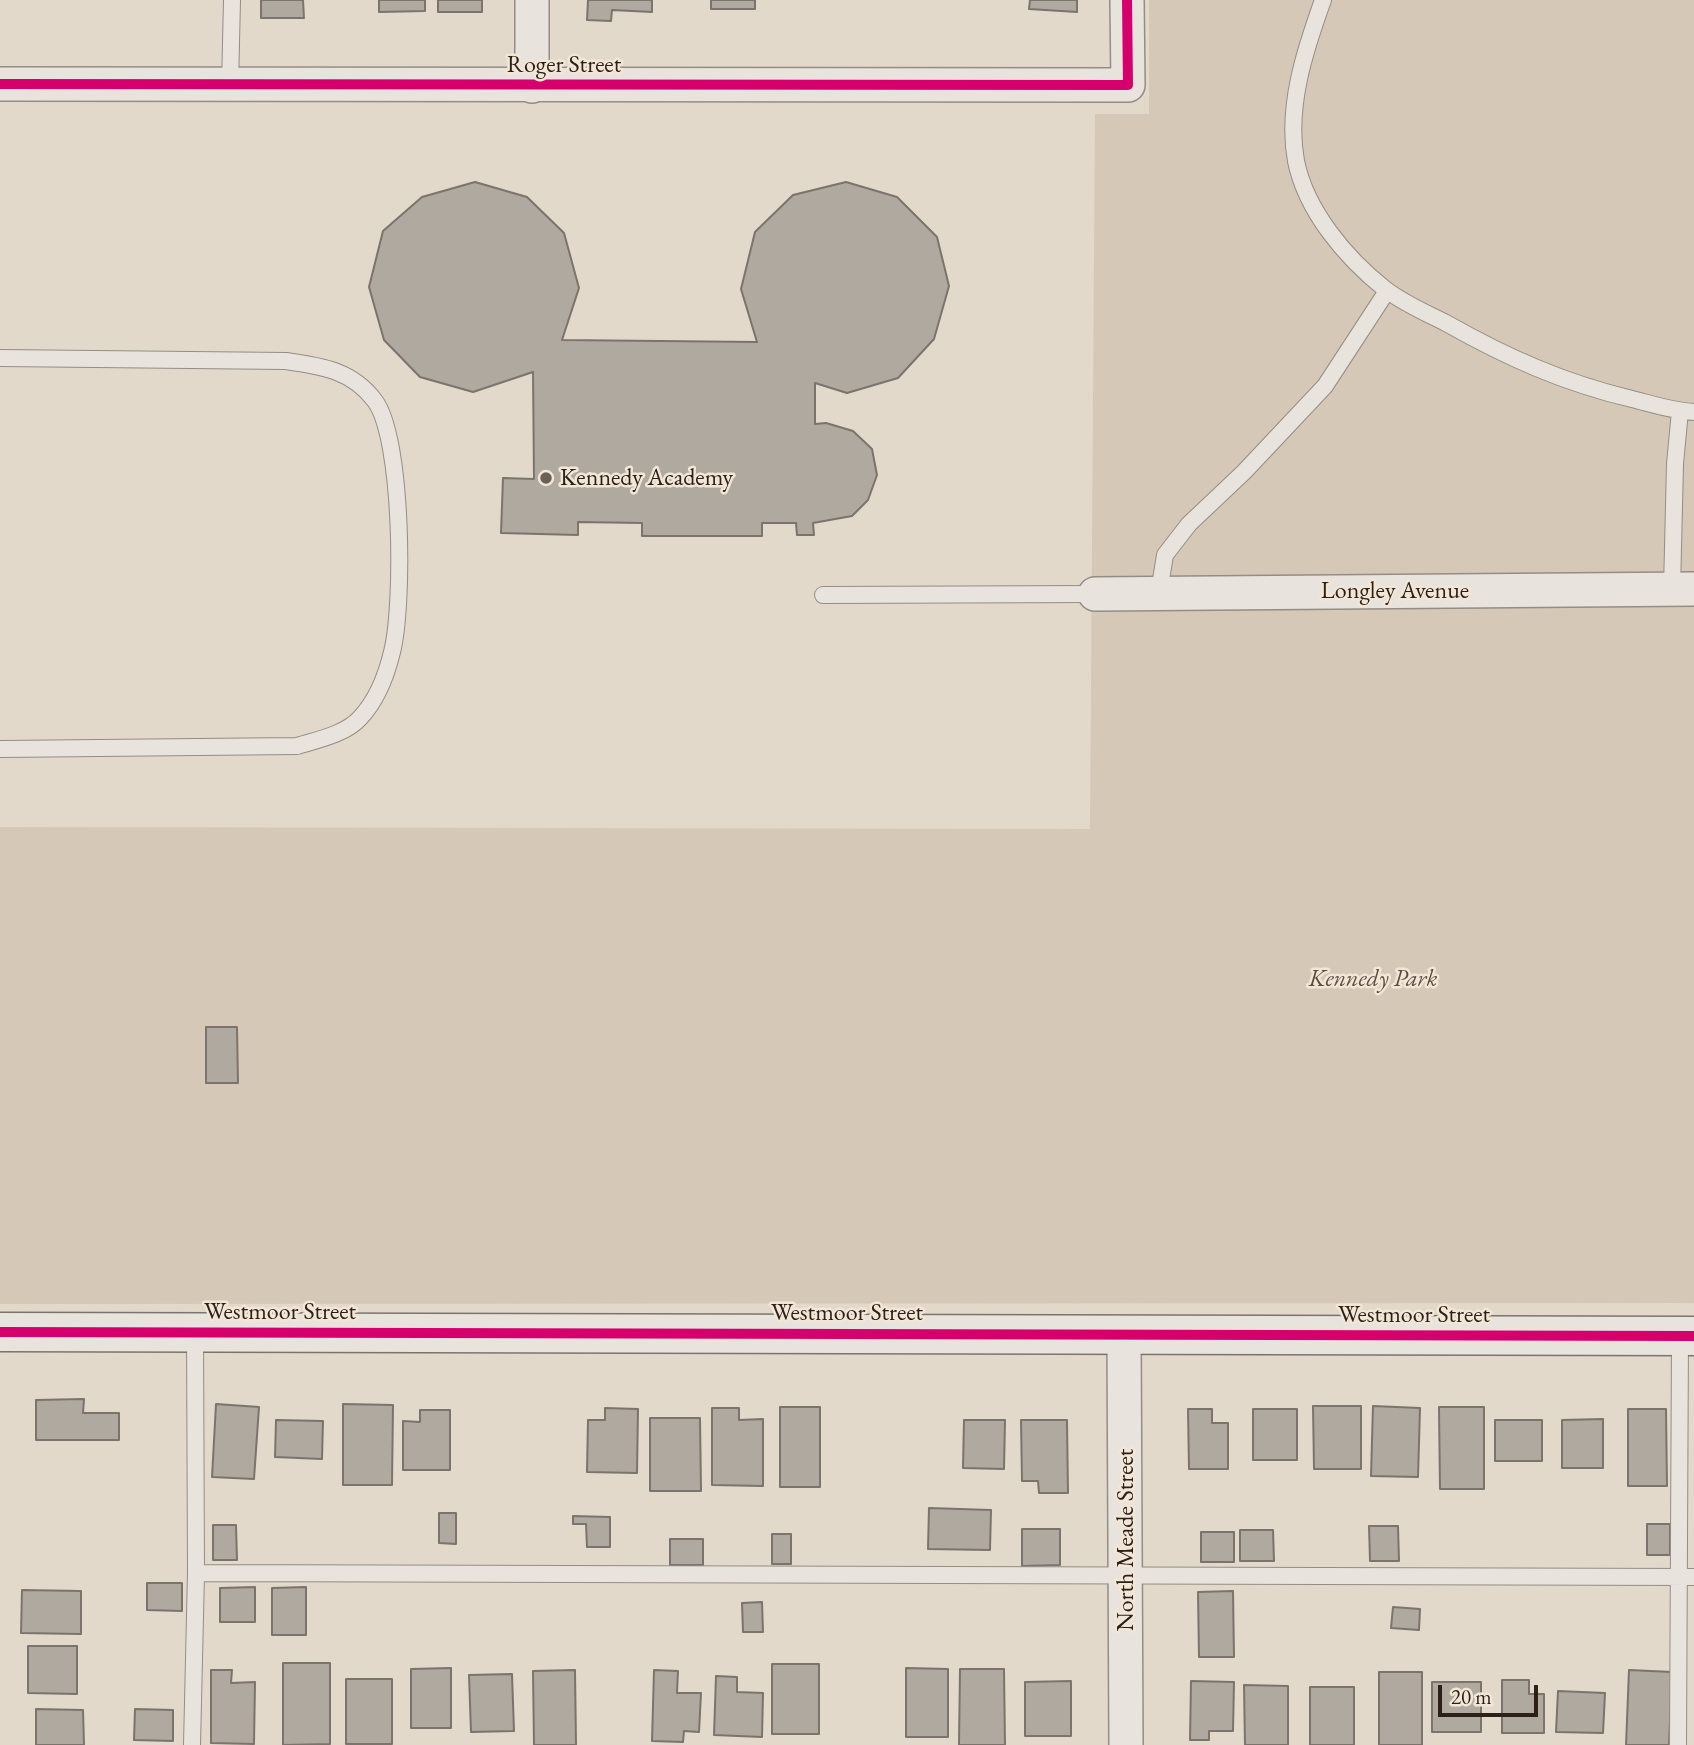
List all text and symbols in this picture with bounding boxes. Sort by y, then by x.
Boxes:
street label: Roger Street [507,51,621,79]
place label: Kennedy Academy [560,464,733,492]
marker: Kennedy Academy [538,470,554,486]
street label: Longley Avenue [1321,577,1469,605]
park label: Kennedy Park [1309,965,1437,993]
street label: Westmoor Street [204,1298,356,1326]
street label: Westmoor Street [771,1299,923,1327]
street label: Westmoor Street [1338,1301,1490,1329]
street label: North Meade Street [1112,1449,1140,1631]
scale bar [1442,1672,1542,1716]
text: 20 m [1451,1683,1492,1710]

